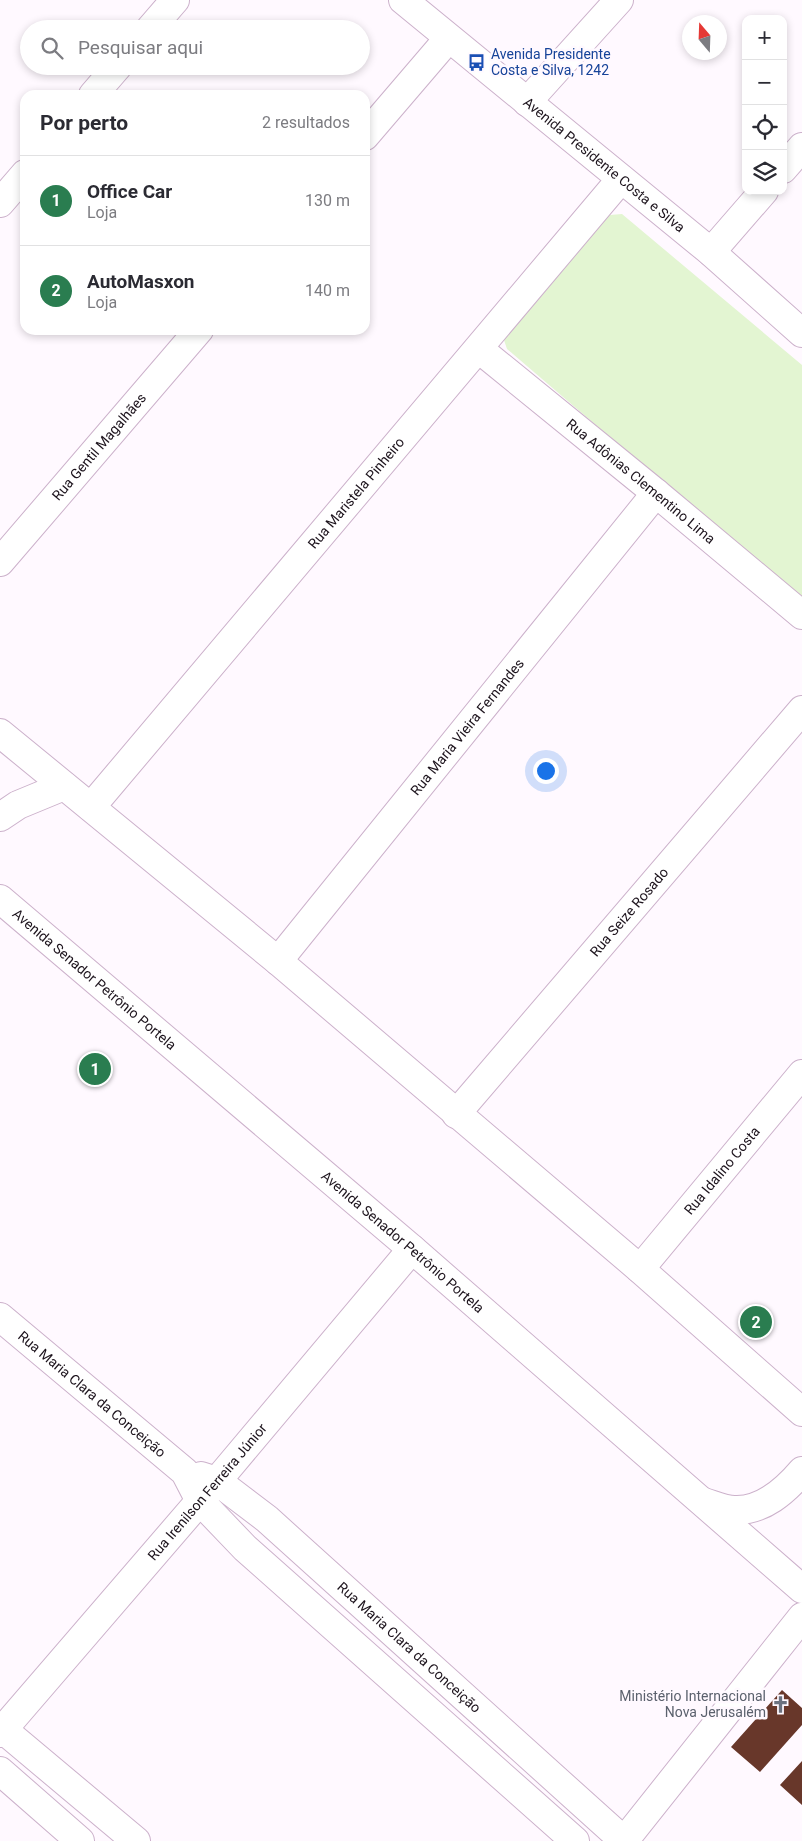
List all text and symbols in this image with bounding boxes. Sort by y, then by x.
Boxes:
north arrow [682,15,727,60]
map controls [742,15,787,195]
button: + [742,15,787,60]
search box [20,20,370,75]
icon: search [38,34,66,62]
text: Pesquisar aqui [78,36,203,59]
place label: Avenida Presidente Costa e Silva, 1242 [491,46,611,78]
bus stop icon: Avenida Presidente Costa e Silva, 1242 [467,52,487,72]
button: − [742,60,787,105]
street label: Avenida Presidente Costa e Silva [520,94,688,235]
button: locate [742,105,787,150]
text: Por perto [40,111,128,135]
text: 2 resultados [262,113,350,132]
button: layers [742,150,787,195]
text: Office Car [87,180,172,203]
text: 1 [51,191,61,210]
text: 130 m [305,191,350,210]
text: Loja [87,203,117,222]
text: AutoMasxon [87,270,195,293]
text: 2 [51,281,61,300]
text: 140 m [305,281,350,300]
text: Loja [87,293,117,312]
street label: Rua Gentil Magalhães [49,390,149,503]
street label: Rua Adônias Clementino Lima [563,416,718,547]
street label: Rua Maristela Pinheiro [305,434,407,552]
street label: Rua Maria Vieira Fernandes [407,655,527,798]
your location [533,758,559,784]
street label: Rua Seize Rosado [587,864,671,960]
street label: Avenida Senador Petrônio Portela [10,905,179,1053]
pin: 1 [79,1050,111,1088]
street label: Rua Idalino Costa [681,1123,763,1218]
street label: Avenida Senador Petrônio Portela [318,1168,487,1316]
pin: 2 [740,1303,772,1341]
street label: Rua Maria Clara da Conceição [15,1328,169,1460]
street label: Rua Irenilson Ferreira Júnior [145,1420,270,1563]
street label: Rua Maria Clara da Conceição [334,1579,484,1716]
place label: Ministério Internacional Nova Jerusalém [619,1688,766,1720]
church icon: Ministério Internacional Nova Jerusalém [770,1694,790,1714]

